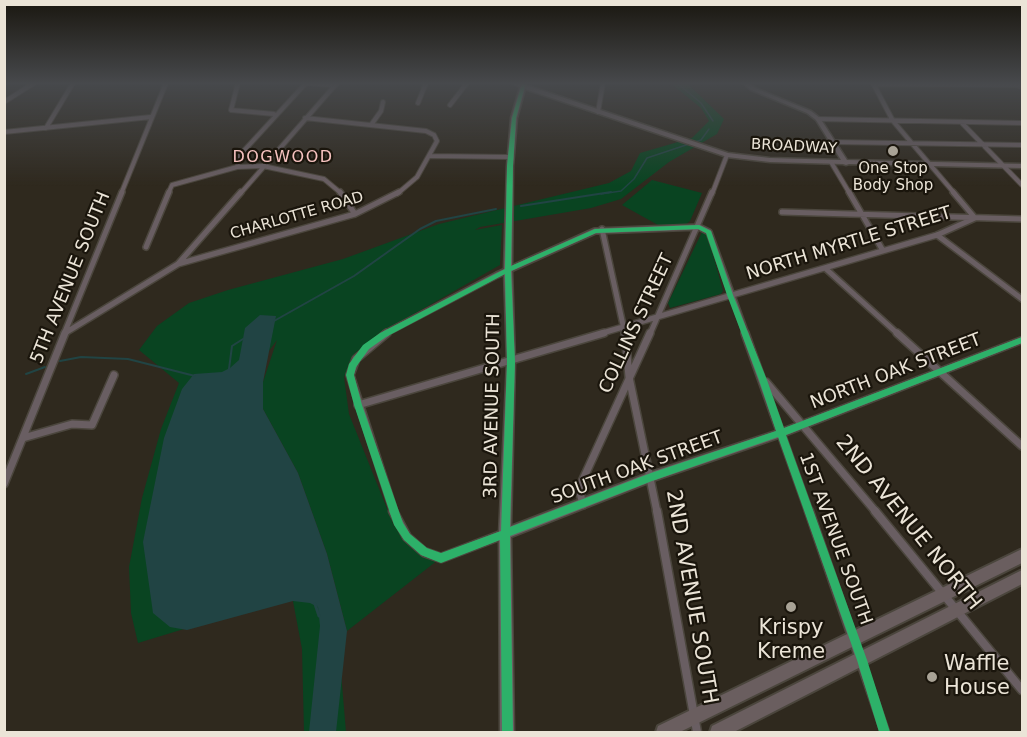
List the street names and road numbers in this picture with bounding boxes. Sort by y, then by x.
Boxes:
street label: BROADWAY [750,136,838,158]
street label: CHARLOTTE ROAD [228,188,366,244]
street label: 5TH AVENUE SOUTH [27,189,115,367]
street label: NORTH MYRTLE STREET [744,202,954,286]
street label: COLLINS STREET [595,251,679,397]
street label: 3RD AVENUE SOUTH [481,313,505,499]
street label: NORTH OAK STREET [807,329,985,415]
street label: SOUTH OAK STREET [548,427,726,509]
street label: 2ND AVENUE NORTH [830,431,986,615]
street label: 1ST AVENUE SOUTH [794,450,876,628]
street label: 2ND AVENUE SOUTH [660,488,722,706]

